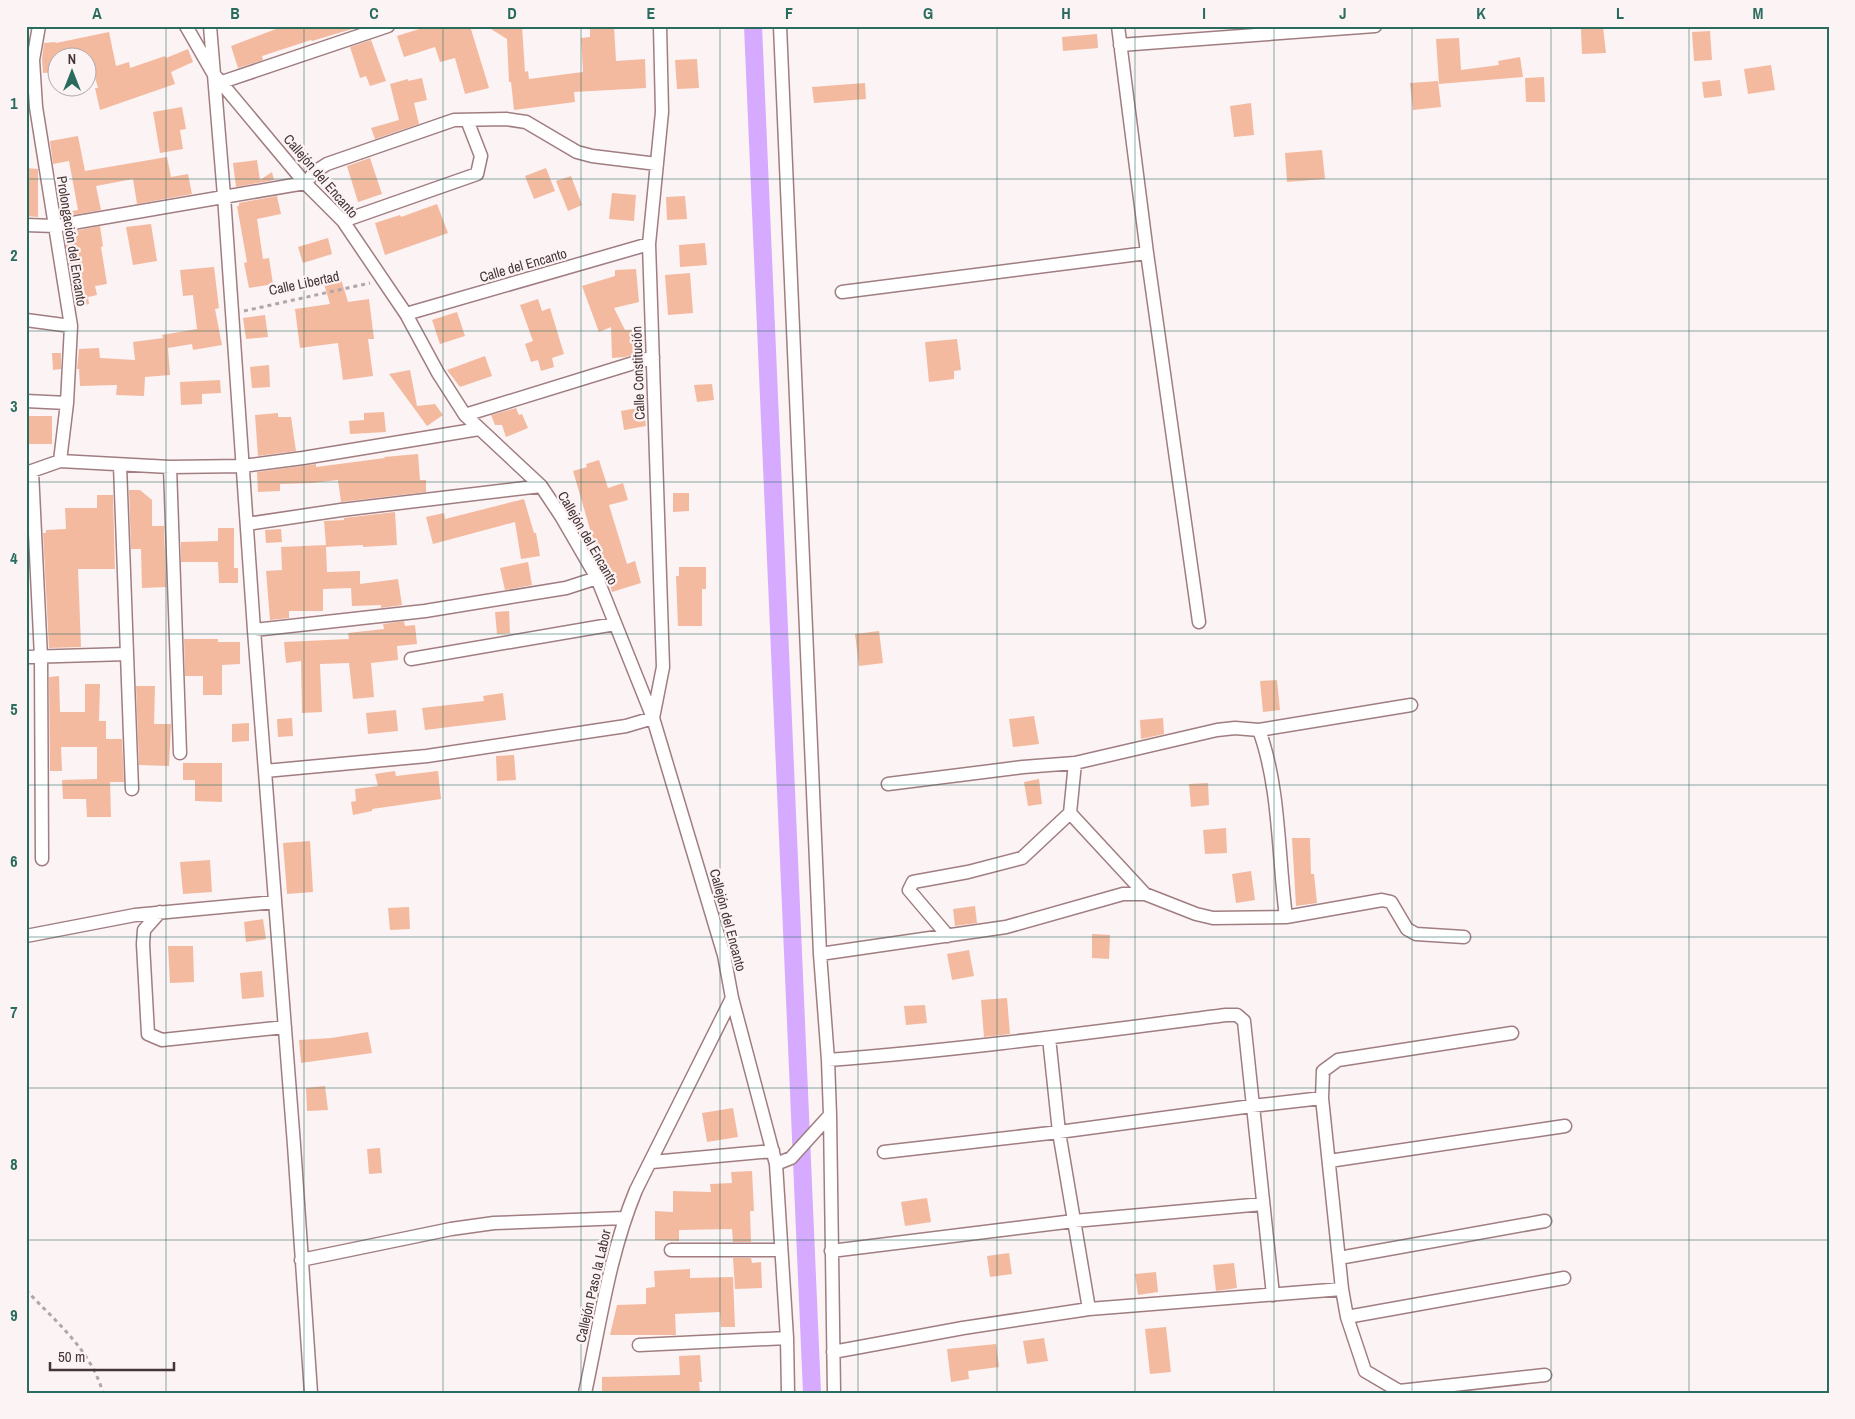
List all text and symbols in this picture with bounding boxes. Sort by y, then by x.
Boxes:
text: A [92,2,102,24]
text: B [230,2,240,24]
text: C [369,2,379,24]
text: D [507,2,517,24]
text: E [647,2,656,24]
text: F [785,2,793,24]
text: G [923,2,933,24]
text: H [1061,2,1071,24]
text: I [1202,2,1206,24]
text: J [1339,2,1347,24]
text: K [1476,2,1486,24]
text: L [1616,2,1624,24]
text: M [1753,2,1764,24]
north arrow [48,48,98,98]
text: N [68,50,76,68]
text: 1 [10,92,18,114]
street label: Callejón del Encanto [280,130,362,222]
street label: Prolongación del Encanto [53,175,91,307]
text: 2 [10,244,18,266]
street label: Calle del Encanto [477,244,569,286]
street label: Calle Libertad [267,267,341,299]
street label: Calle Constitución [627,326,649,420]
text: 3 [10,395,18,417]
street label: Callejón del Encanto [554,488,622,588]
text: 4 [10,547,18,569]
text: 5 [10,698,18,720]
text: 6 [10,850,18,872]
street label: Callejón del Encanto [706,867,750,973]
text: 7 [10,1001,18,1023]
text: 8 [10,1153,18,1175]
street label: Callejón Paso la Labor [571,1228,615,1344]
text: 9 [10,1304,18,1326]
scale bar [50,1339,174,1371]
text: 50 m [58,1346,85,1367]

